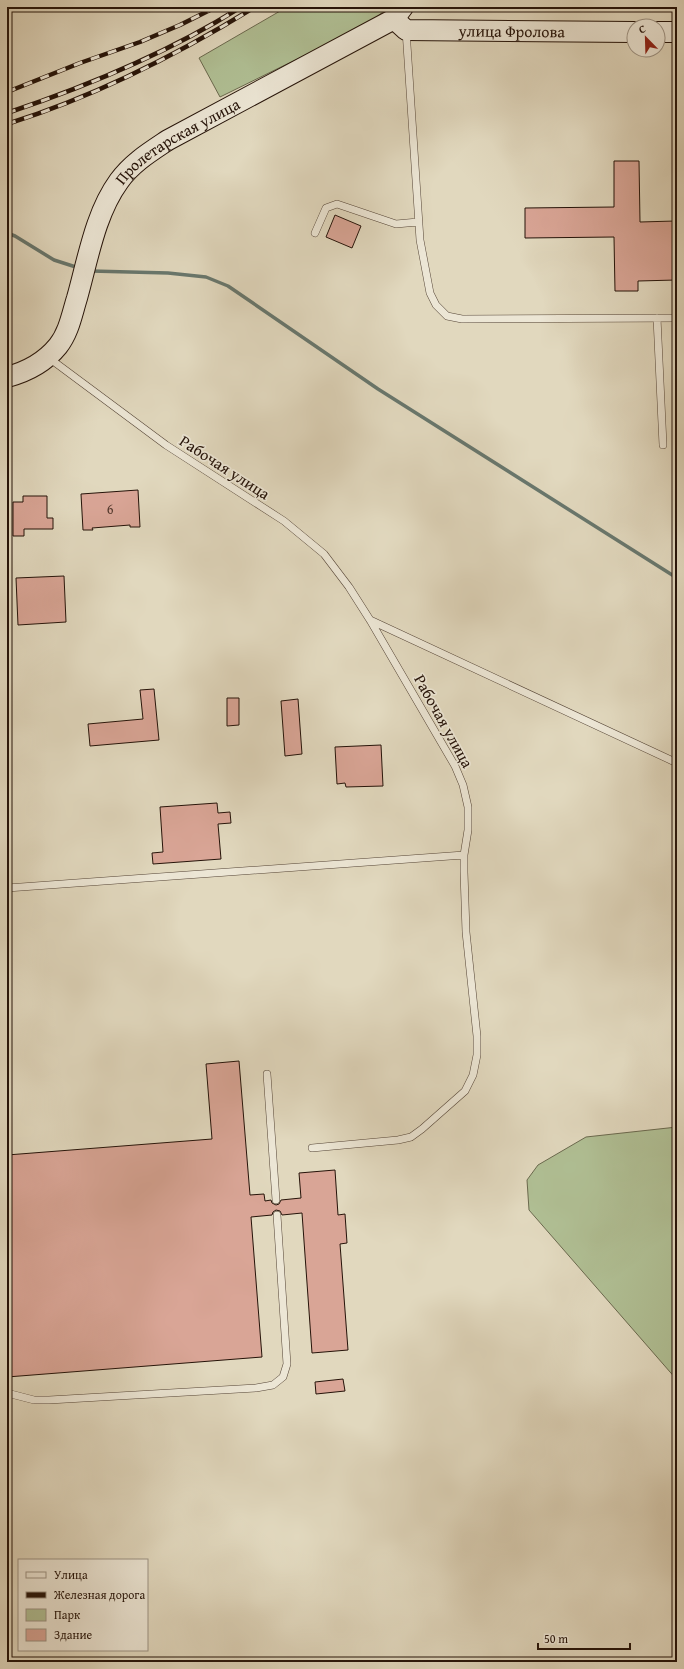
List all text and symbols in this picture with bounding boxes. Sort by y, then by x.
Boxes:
street label: улица Фролова [457,18,565,43]
north arrow [626,18,666,58]
text: С [636,20,648,37]
street label: Пролетарская улица [109,92,244,189]
street label: Рабочая улица [175,429,275,505]
house number: 6 [107,499,114,519]
street label: Рабочая улица [408,670,480,772]
legend [18,1559,148,1651]
text: Улица [54,1566,88,1583]
text: Железная дорога [53,1586,145,1603]
text: Парк [54,1606,81,1623]
scale bar [538,1625,630,1651]
text: Здание [54,1626,93,1643]
text: 50 m [544,1630,568,1647]

